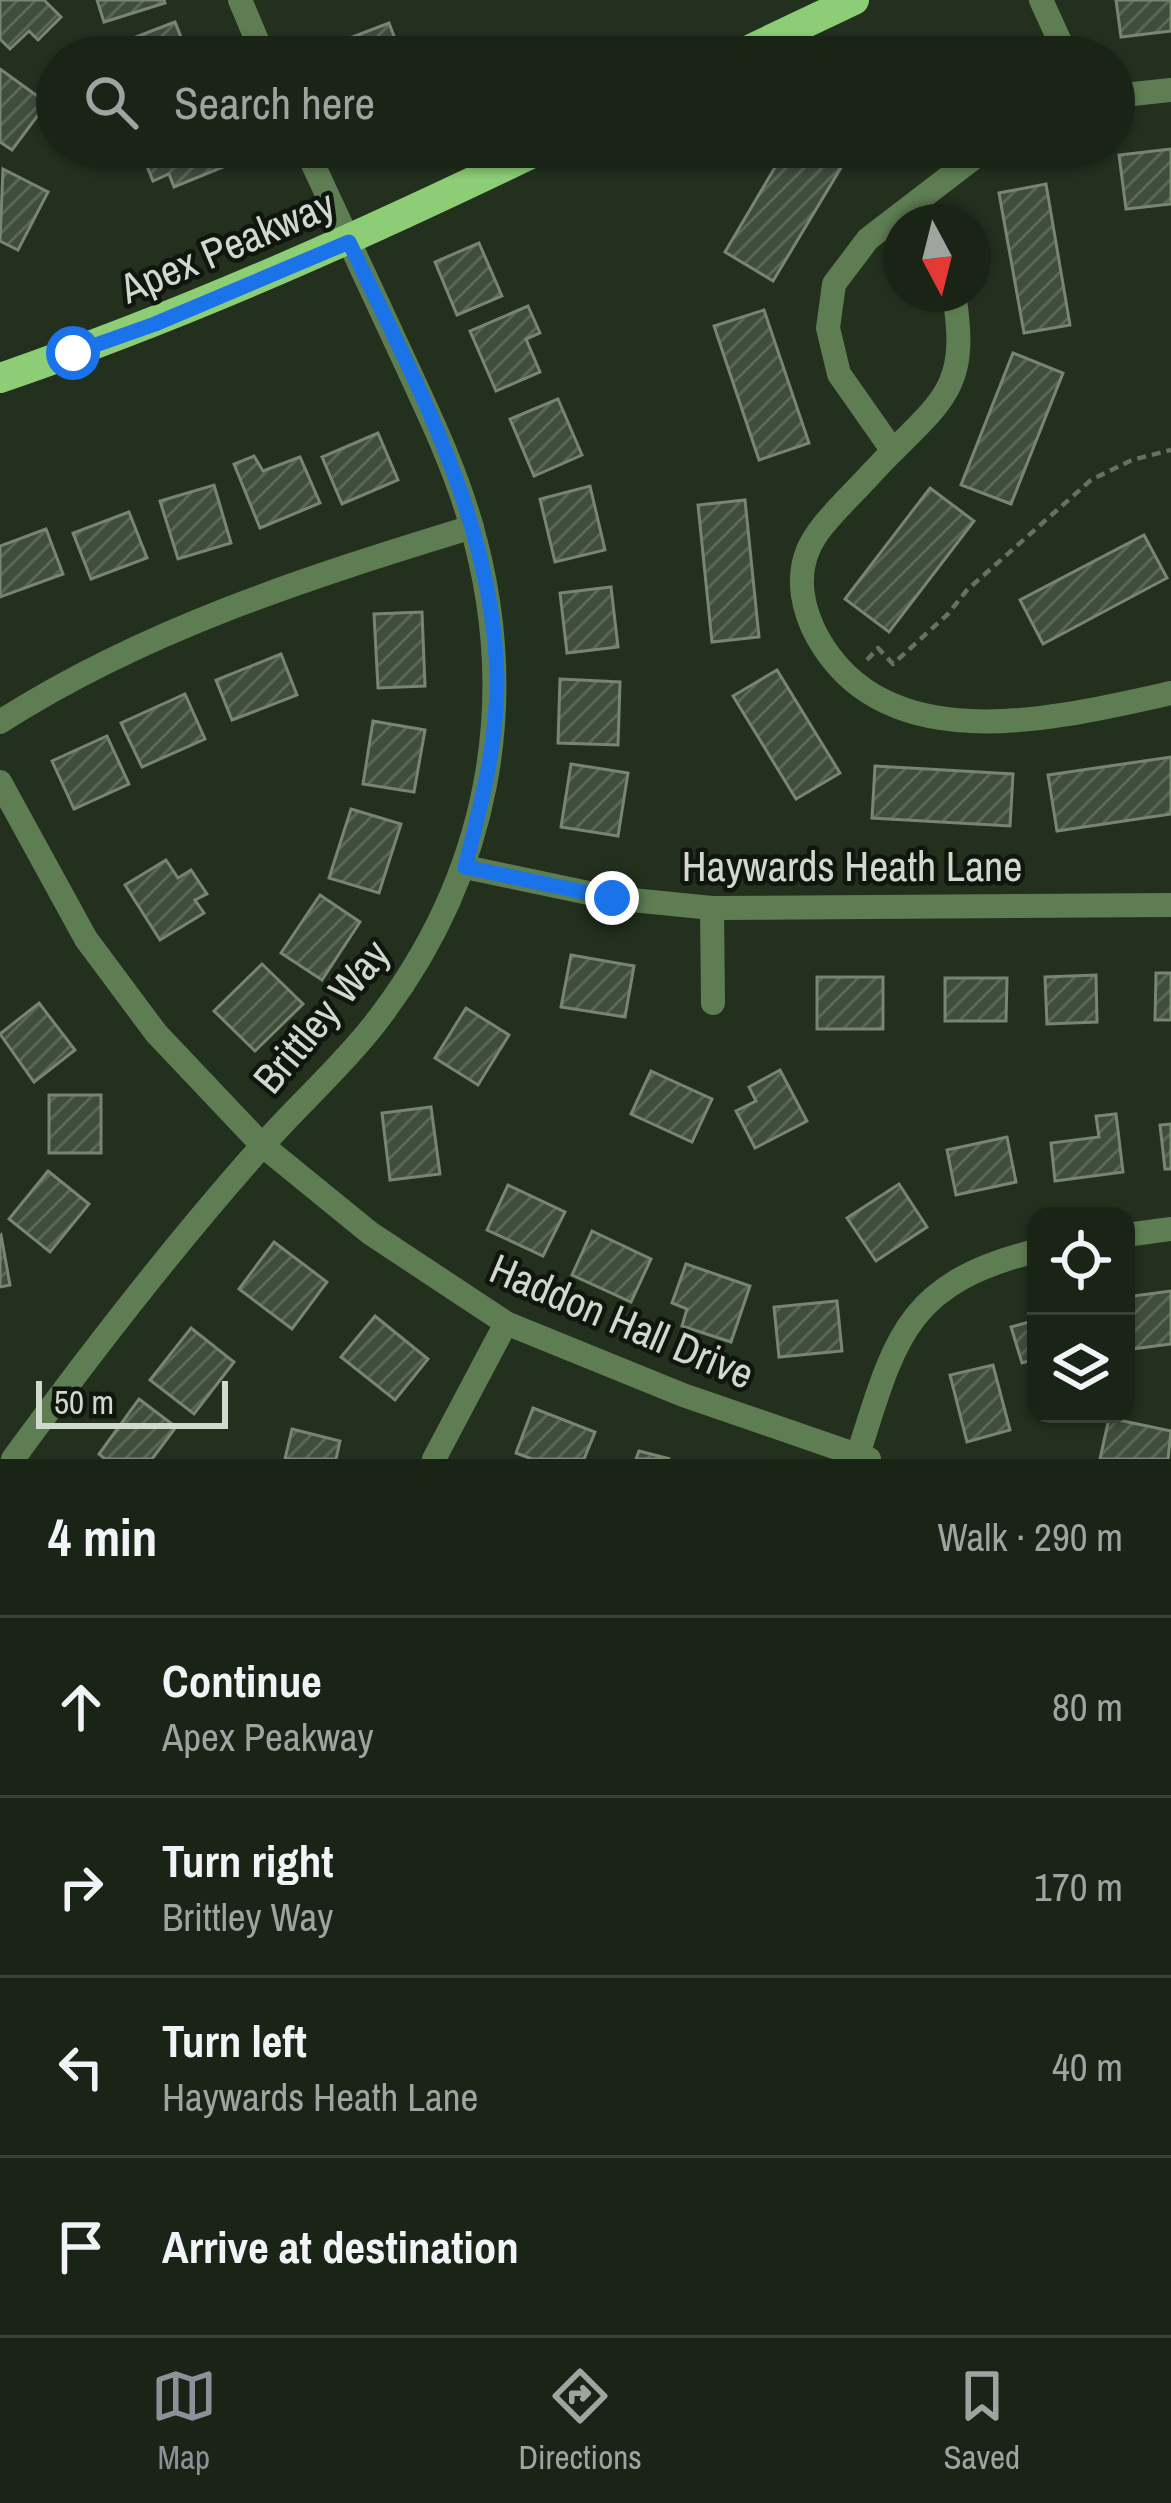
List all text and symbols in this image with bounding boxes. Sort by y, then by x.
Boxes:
search box [36,36,1135,168]
icon: search [78,69,144,135]
text: Search here [174,72,375,133]
street label: Apex Peakway [110,176,343,317]
north arrow [883,204,991,312]
route start [46,326,100,380]
street label: Haywards Heath Lane [682,838,1022,894]
route end [585,871,639,925]
street label: Brittley Way [240,927,402,1105]
map controls [1027,1207,1135,1423]
button: locate [1027,1207,1135,1315]
street label: Haddon Hall Drive [482,1240,762,1402]
button: layers [1027,1315,1135,1423]
scale bar [36,1375,228,1428]
text: 50 m [54,1380,114,1424]
text: 4 min [48,1503,157,1572]
text: Walk · 290 m [938,1511,1123,1563]
text: Continue [162,1650,322,1711]
icon: ahead [48,1674,114,1740]
text: 80 m [1052,1681,1123,1733]
text: Apex Peakway [162,1711,374,1763]
text: Turn right [162,1830,334,1891]
icon: right [48,1854,114,1920]
text: 170 m [1034,1861,1123,1913]
text: Brittley Way [162,1891,333,1943]
text: Turn left [162,2010,307,2071]
icon: left [48,2034,114,2100]
text: 40 m [1052,2041,1123,2093]
text: Haywards Heath Lane [162,2071,478,2123]
icon: arrive [48,2214,114,2280]
text: Arrive at destination [162,2216,519,2277]
tab: Map [151,2363,217,2479]
tab: Directions [518,2363,642,2479]
tab: Saved [943,2363,1020,2479]

